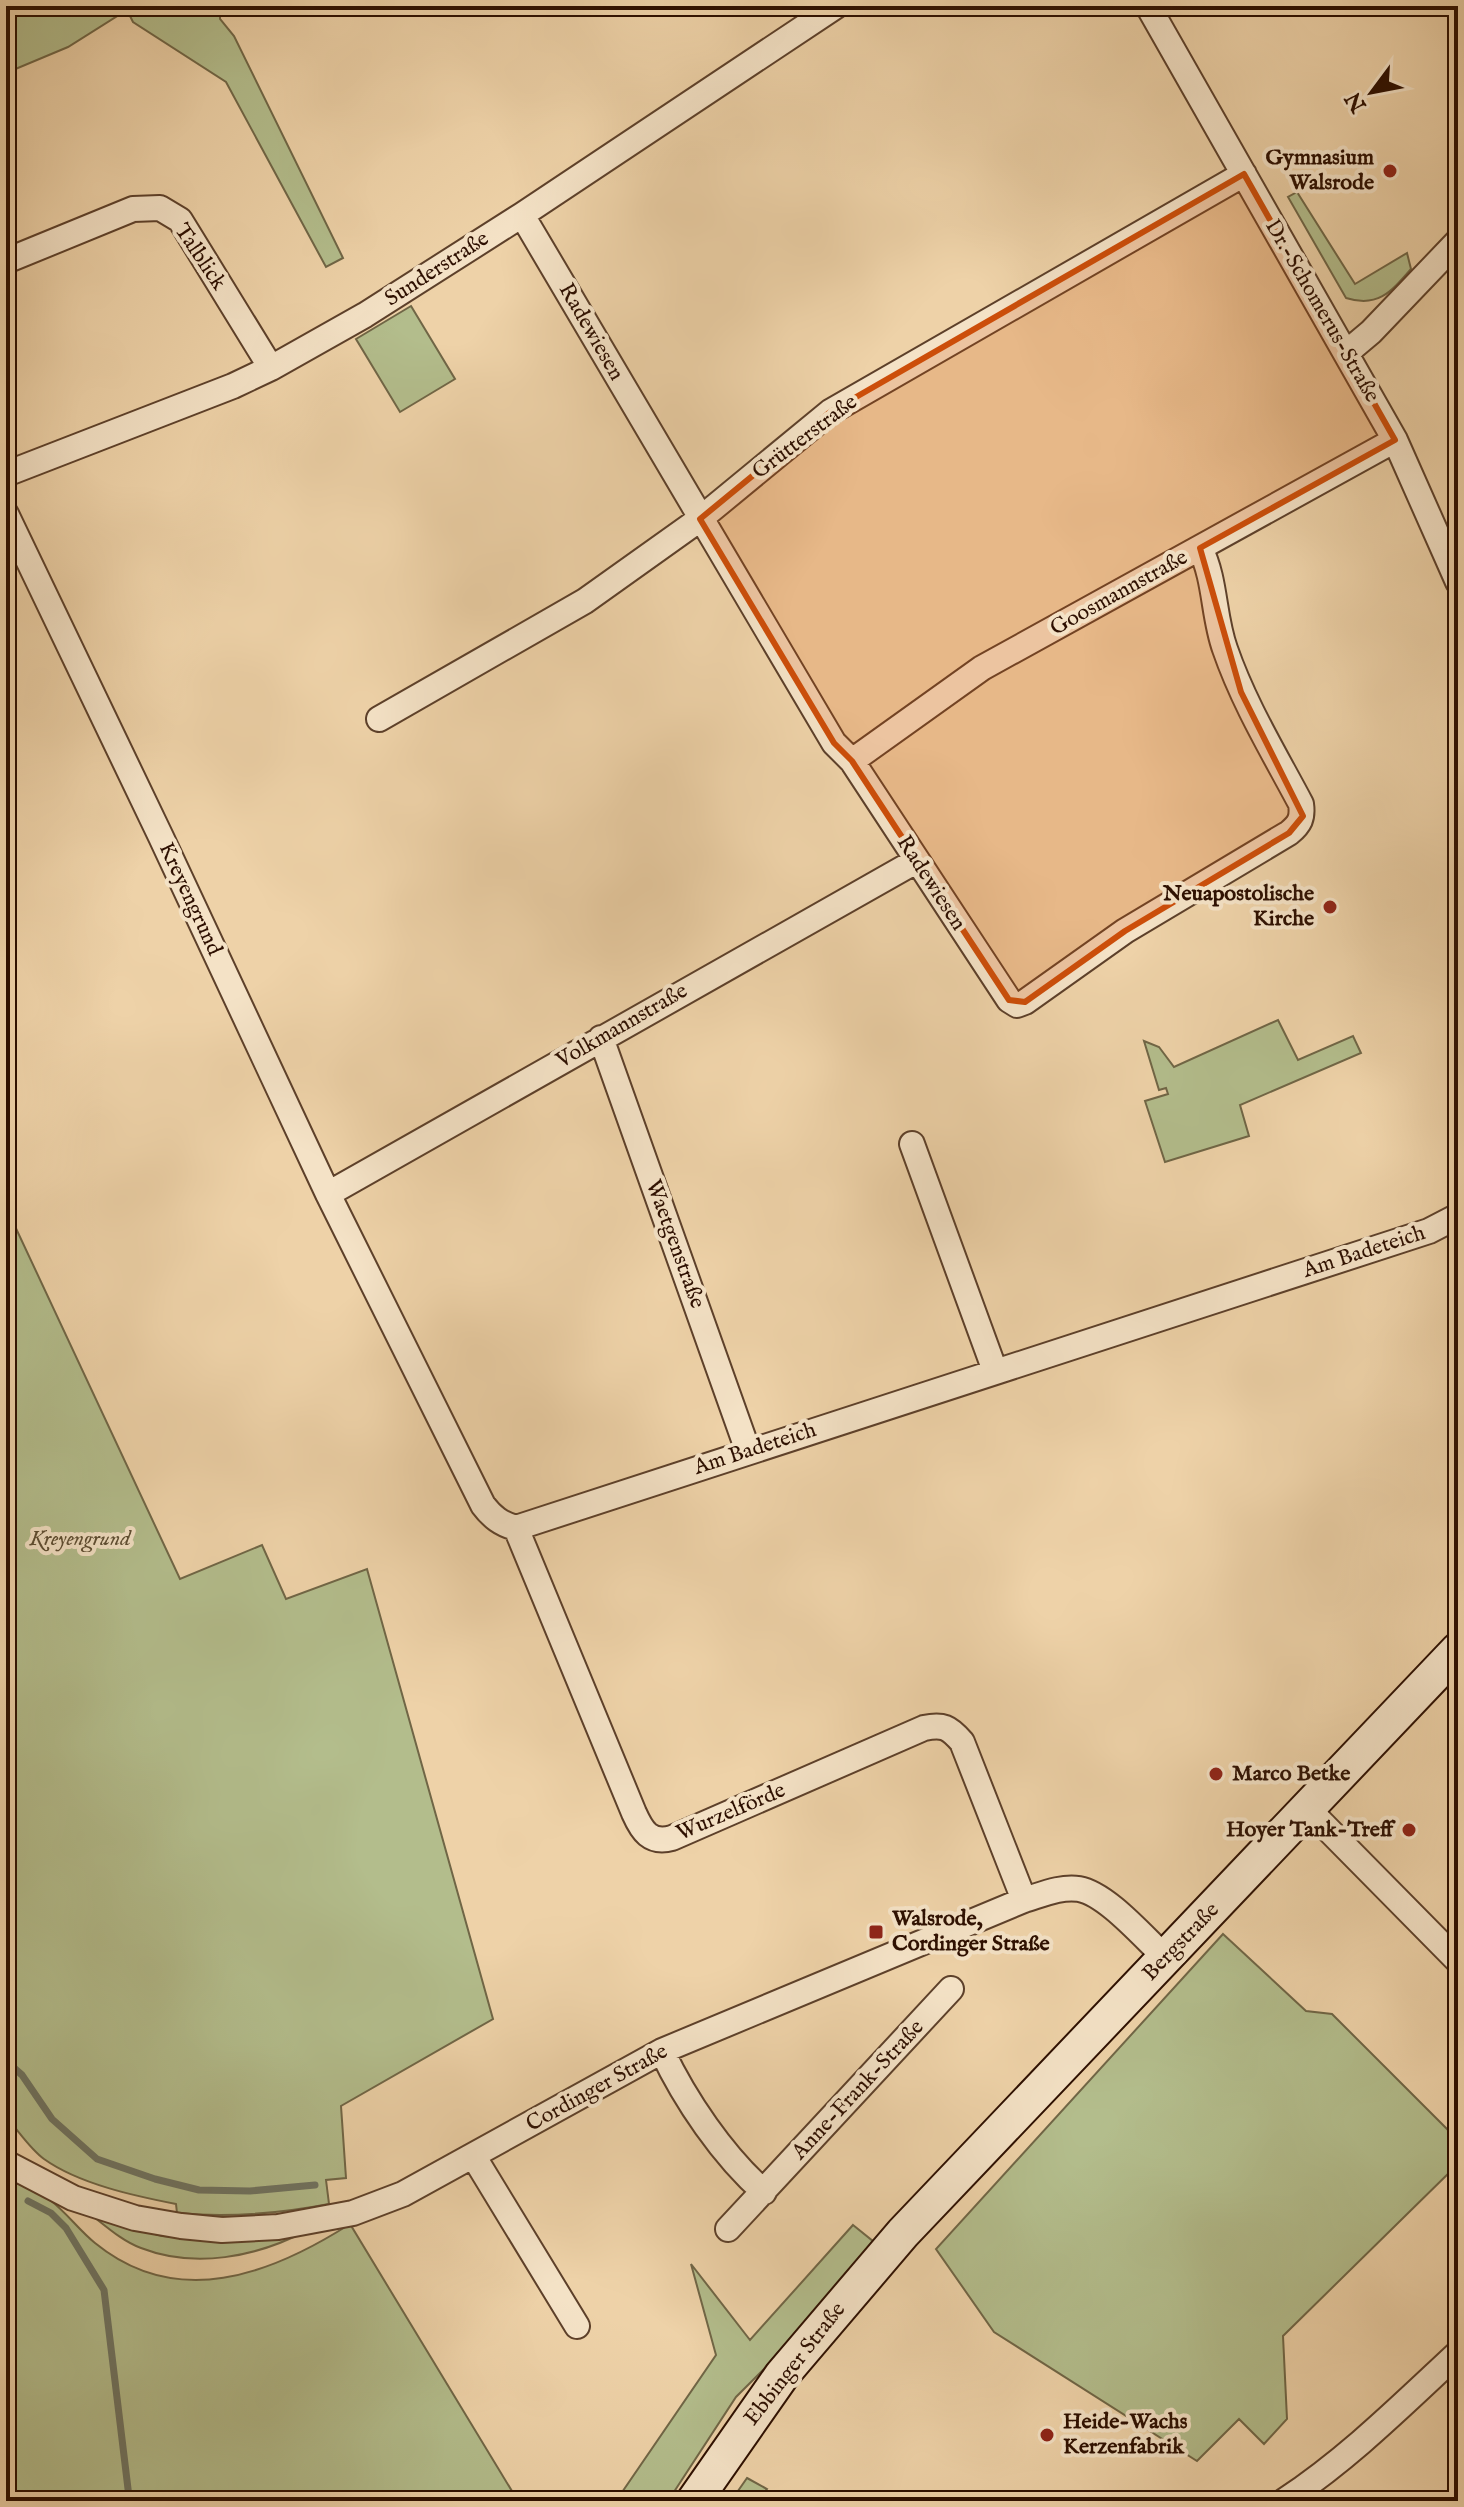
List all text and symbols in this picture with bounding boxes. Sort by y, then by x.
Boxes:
north arrow [1332,52,1412,132]
text: N [1340,86,1374,118]
place label: Gymnasium Walsrode [1266,144,1374,197]
marker: Gymnasium Walsrode [1381,162,1399,180]
street label: Dr.-Schomerus-Straße [1258,214,1386,408]
street label: Talblick [168,218,233,296]
street label: Sunderstraße [380,225,494,313]
street label: Radewiesen [552,278,630,386]
street label: Grütterstraße [747,388,863,486]
street label: Goosmannstraße [1045,544,1193,642]
street label: Radewiesen [890,830,972,936]
street label: Kreyengrund [152,838,228,960]
place label: Neuapostolische Kirche [1162,880,1314,933]
marker: Neuapostolische Kirche [1321,898,1339,916]
street label: Volkmannstraße [550,977,693,1075]
street label: Waetgenstraße [639,1176,711,1312]
street label: Am Badeteich [1298,1219,1429,1285]
street label: Am Badeteich [689,1416,820,1482]
park label: Kreyengrund [28,1525,132,1553]
place label: Marco Betke [1232,1760,1350,1788]
marker: Marco Betke [1207,1765,1225,1783]
street label: Wurzelförde [672,1776,790,1848]
place label: Hoyer Tank-Treff [1226,1816,1396,1844]
marker: Hoyer Tank-Treff [1400,1821,1418,1839]
street label: Bergstraße [1137,1897,1225,1987]
place label: Walsrode, Cordinger Straße [891,1905,1050,1958]
marker: Walsrode, Cordinger Straße [867,1923,885,1941]
street label: Anne-Frank-Straße [785,2014,930,2167]
street label: Cordinger Straße [521,2038,673,2138]
street label: Ebbinger Straße [738,2297,852,2431]
place label: Heide-Wachs Kerzenfabrik [1063,2408,1188,2461]
marker: Heide-Wachs Kerzenfabrik [1038,2426,1056,2444]

